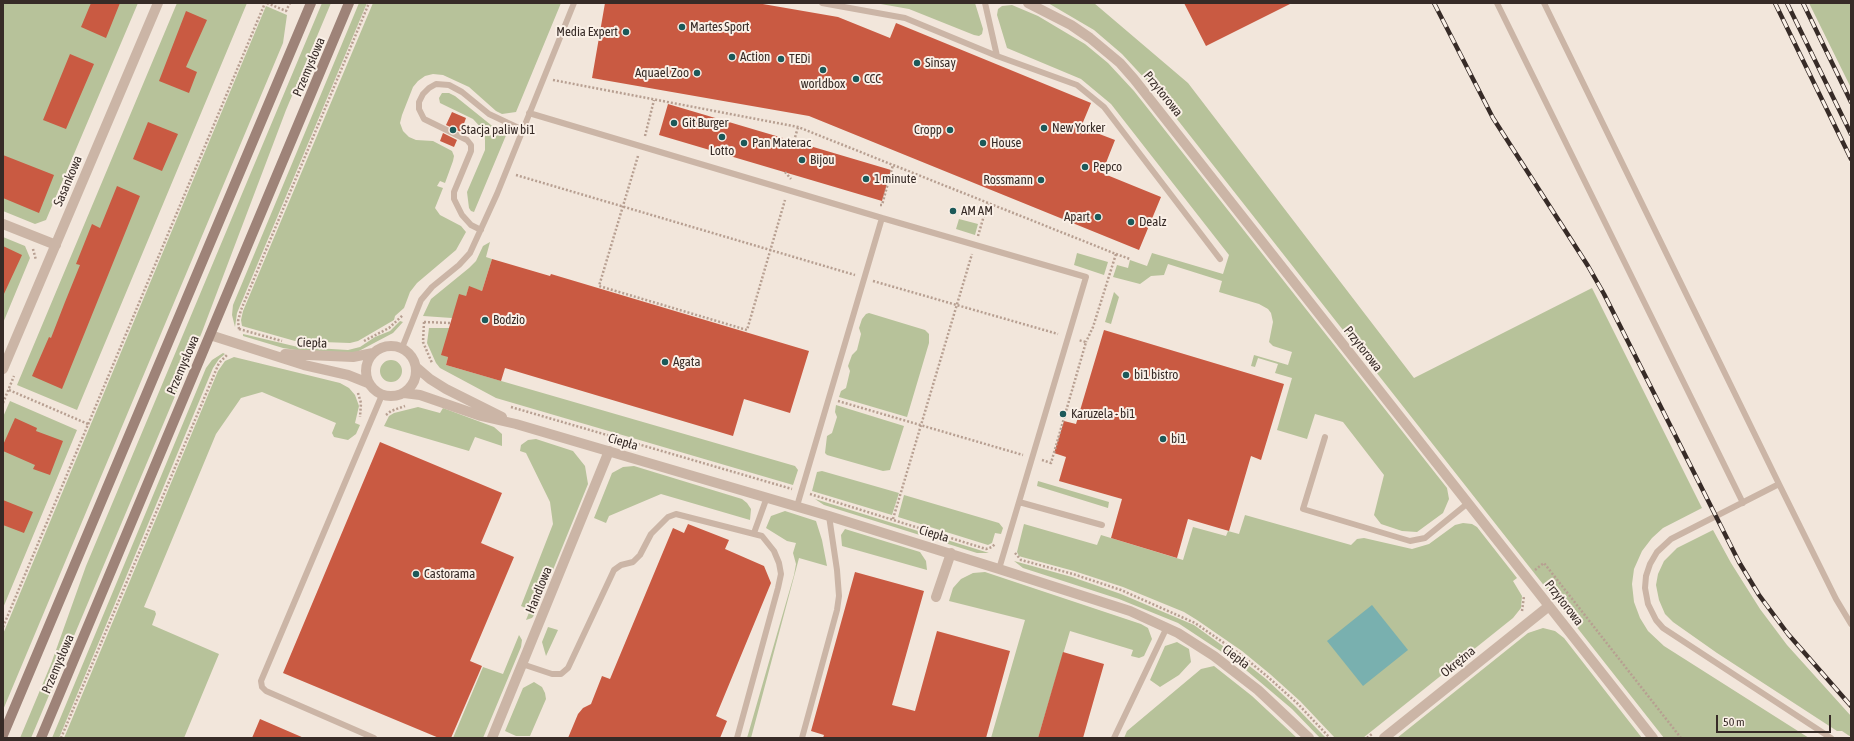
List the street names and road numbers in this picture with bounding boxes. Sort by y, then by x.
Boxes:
street label: Przemysłowa [290,35,328,99]
street label: Przytorowa [1140,68,1186,120]
street label: Sasankowa [50,153,86,209]
street label: Przytorowa [1340,323,1386,375]
street label: Przemysłowa [164,333,202,397]
street label: Ciepła [297,335,327,351]
street label: Ciepła [606,430,640,454]
street label: Ciepła [917,522,951,546]
street label: Handlowa [523,564,555,616]
street label: Przytorowa [1541,577,1587,629]
street label: Przemysłowa [39,632,77,696]
street label: Ciepła [1219,642,1253,672]
street label: Okrężna [1438,643,1478,681]

